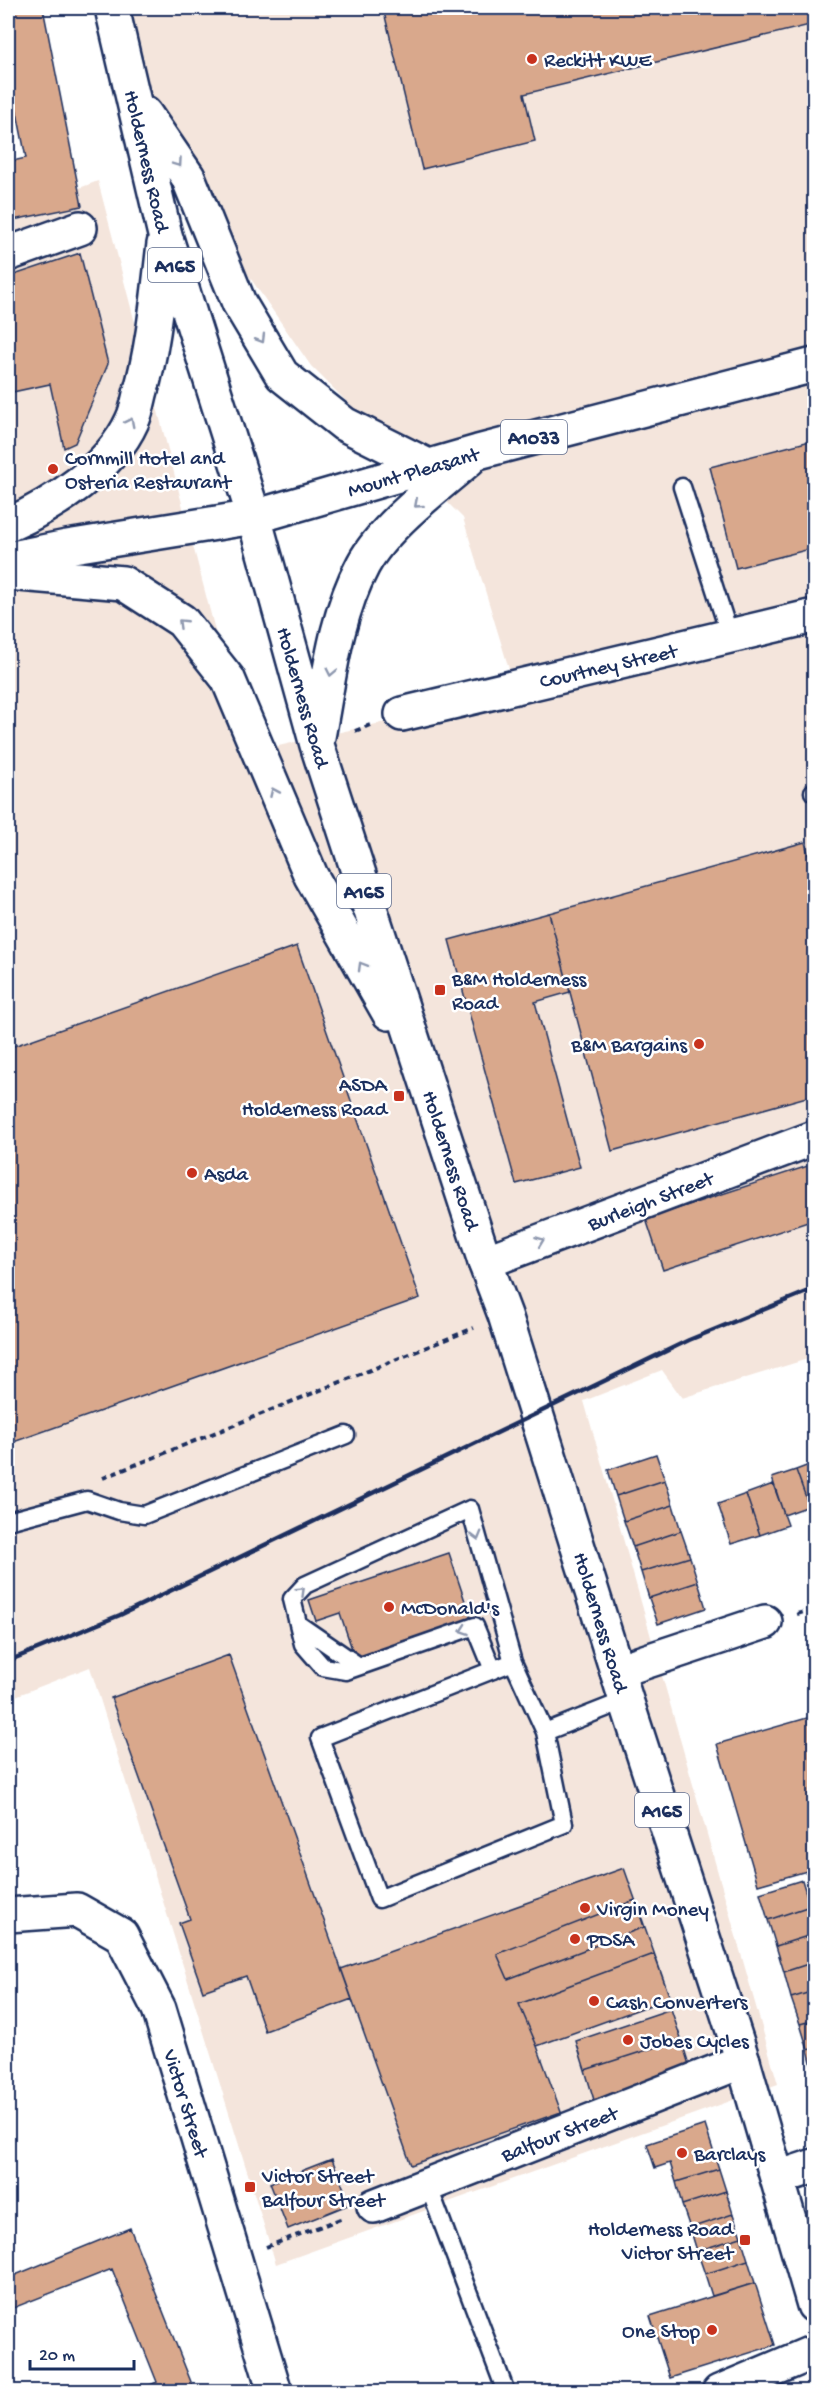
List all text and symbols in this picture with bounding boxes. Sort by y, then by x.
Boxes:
place label: Reckitt KWE [544,50,652,75]
marker: Reckitt KWE [525,52,539,66]
street label: Holderness Road [116,88,173,237]
one-way arrow [171,156,182,167]
road number: A165 [148,248,202,282]
one-way arrow [253,333,265,343]
one-way arrow [122,418,134,429]
road number: A1033 [501,420,567,454]
street label: Mount Pleasant [345,443,485,505]
place label: Cornmill Hotel and Osteria Restaurant [65,448,233,497]
marker: Cornmill Hotel and Osteria Restaurant [46,462,60,476]
one-way arrow [414,497,425,508]
one-way arrow [179,619,189,630]
street label: Holderness Road [269,625,333,773]
street label: Courtney Street [538,640,682,696]
one-way arrow [325,667,338,677]
one-way arrow [270,788,282,799]
road number: A165 [337,874,391,908]
one-way arrow [358,962,370,972]
place label: B&M Holderness Road [451,969,588,1018]
marker: B&M Holderness Road [433,983,447,997]
place label: B&M Bargains [570,1035,688,1060]
marker: B&M Bargains [692,1037,706,1051]
place label: ASDA Holderness Road [242,1075,389,1124]
street label: Holderness Road [414,1088,484,1236]
marker: ASDA Holderness Road [392,1089,406,1103]
place label: Asda [204,1164,249,1189]
marker: Asda [185,1166,199,1180]
street label: Burleigh Street [584,1167,720,1239]
one-way arrow [534,1236,545,1249]
one-way arrow [470,1530,482,1541]
street label: Holderness Road [565,1550,632,1698]
one-way arrow [294,1587,304,1598]
place label: McDonald's [401,1598,500,1623]
marker: McDonald's [382,1600,396,1614]
one-way arrow [459,1623,470,1635]
road number: A165 [635,1793,689,1827]
place label: Virgin Money [596,1899,709,1924]
marker: Virgin Money [578,1901,592,1915]
place label: PDSA [586,1930,636,1955]
marker: PDSA [568,1932,582,1946]
place label: Cash Converters [606,1992,749,2017]
marker: Cash Converters [587,1994,601,2008]
place label: Jobes Cycles [640,2031,750,2056]
marker: Jobes Cycles [621,2033,635,2047]
street label: Victor Street [155,2046,213,2163]
street label: Balfour Street [498,2102,624,2170]
place label: Barclays [693,2144,767,2169]
marker: Barclays [675,2146,689,2160]
place label: Victor Street Balfour Street [261,2166,387,2215]
marker: Victor Street Balfour Street [243,2180,257,2194]
place label: Holderness Road Victor Street [588,2219,735,2268]
marker: Holderness Road Victor Street [738,2233,752,2247]
place label: One Stop [622,2321,701,2346]
marker: One Stop [705,2323,719,2337]
scale bar [30,2333,134,2371]
text: 20 m [39,2346,75,2367]

